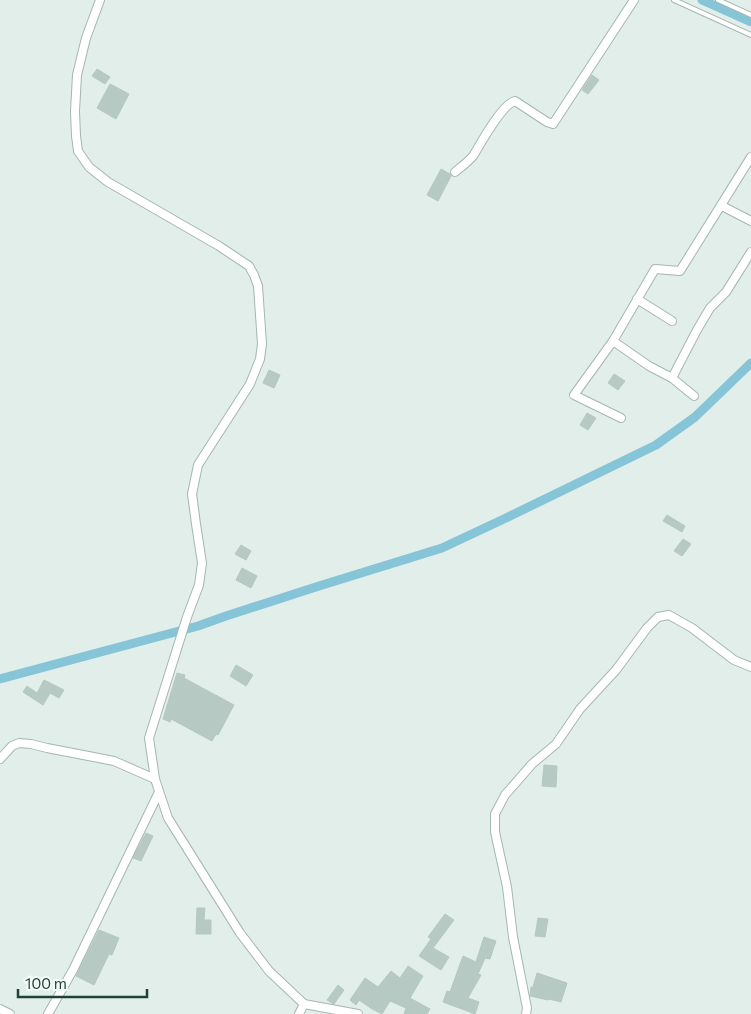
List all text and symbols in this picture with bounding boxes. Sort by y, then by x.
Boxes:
scale bar [18,966,146,998]
text: 100 m [25,974,67,992]

